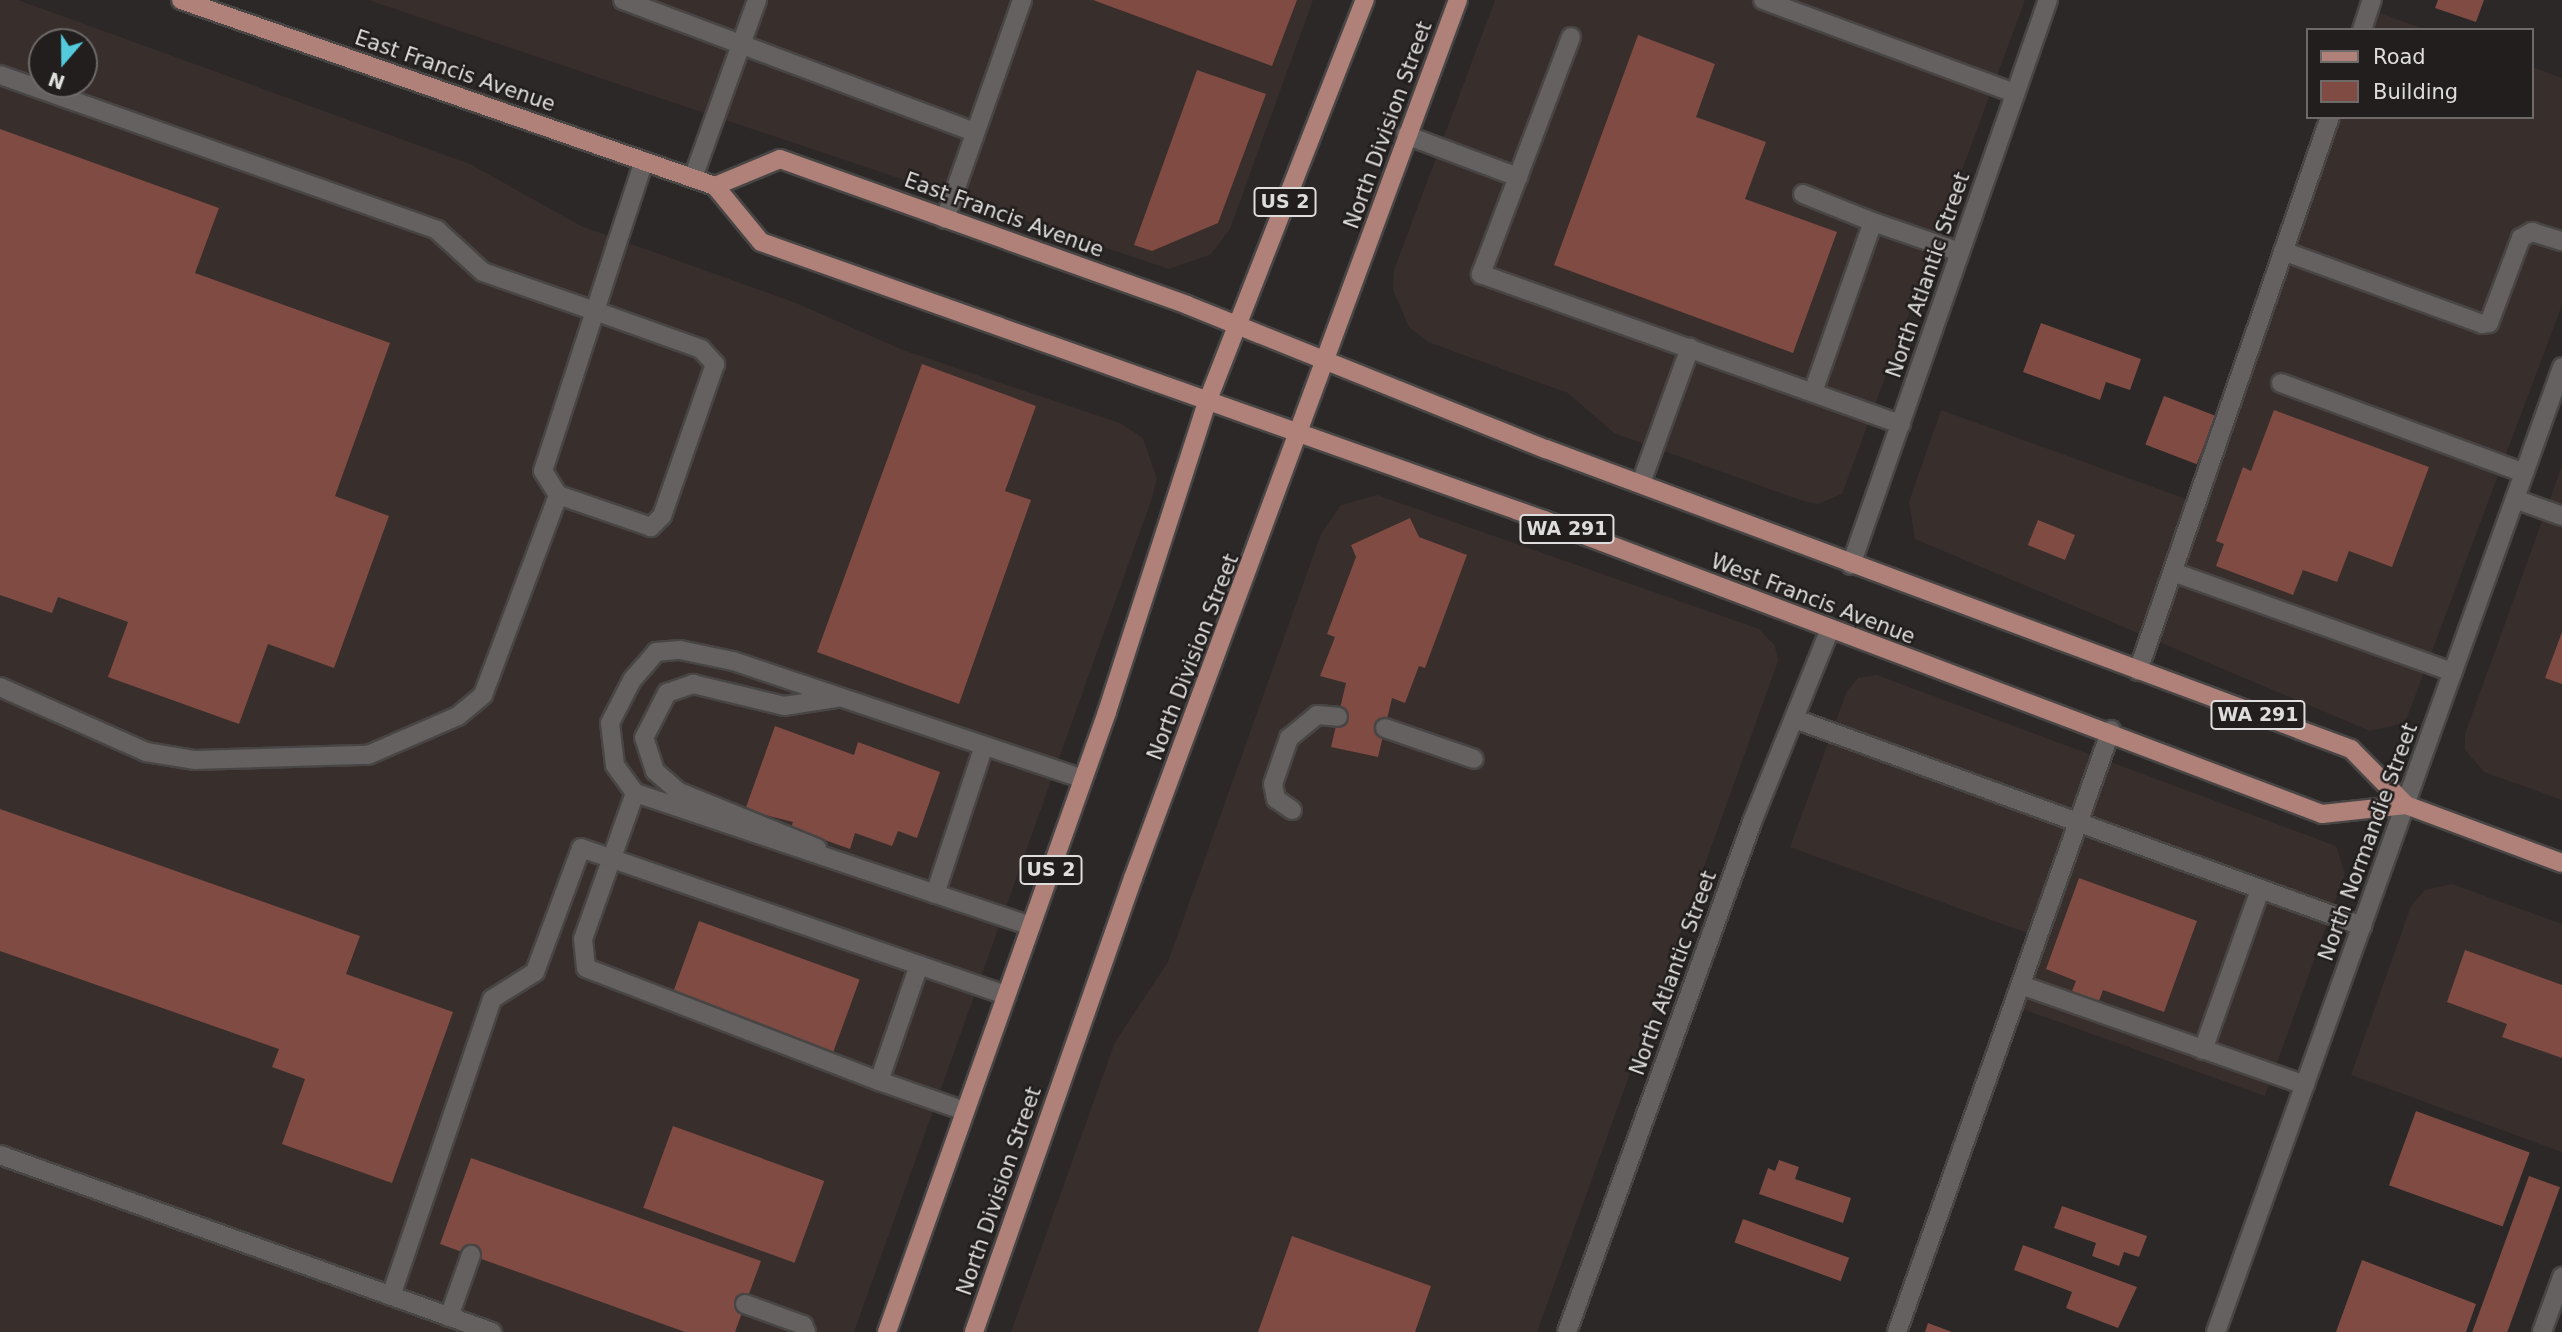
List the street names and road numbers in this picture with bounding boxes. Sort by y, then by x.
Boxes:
street label: North Division Street [1339,18,1437,232]
street label: East Francis Avenue [351,25,559,117]
street label: East Francis Avenue [901,167,1107,263]
street label: North Atlantic Street [1881,169,1975,381]
road number: US 2 [1254,186,1316,218]
road number: WA 291 [1518,514,1616,544]
street label: West Francis Avenue [1707,548,1919,650]
street label: North Division Street [1142,550,1244,764]
road number: WA 291 [2209,700,2307,730]
street label: North Normandie Street [2313,720,2423,964]
road number: US 2 [1020,855,1082,886]
street label: North Atlantic Street [1624,867,1722,1079]
street label: North Division Street [951,1083,1047,1299]

